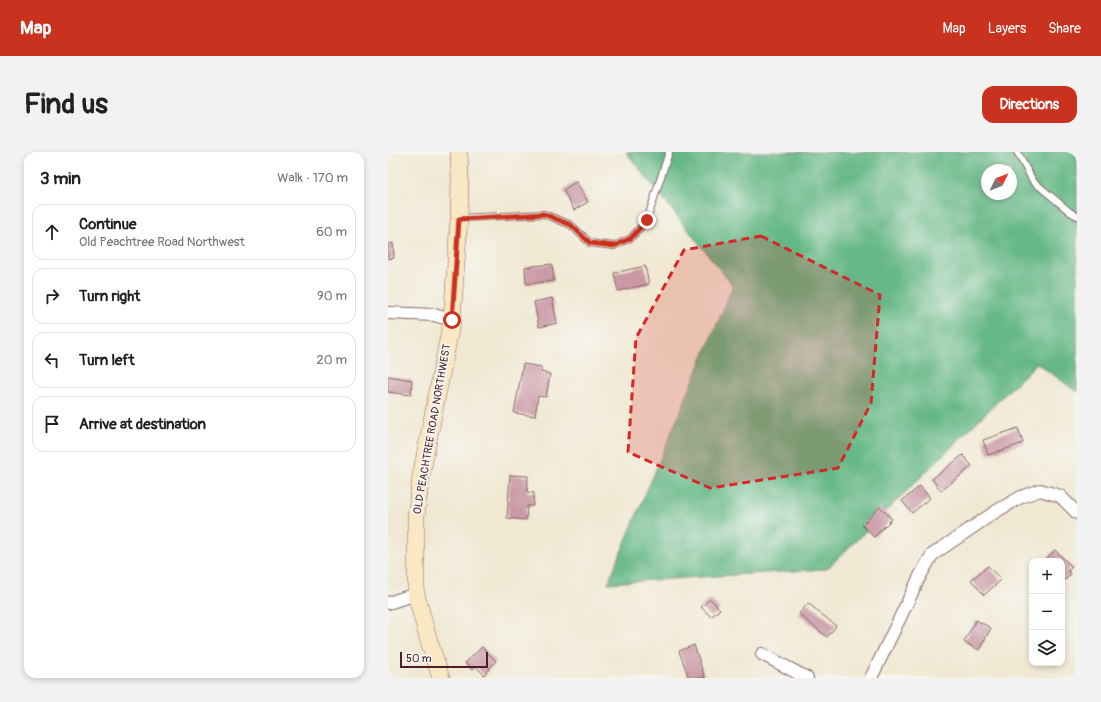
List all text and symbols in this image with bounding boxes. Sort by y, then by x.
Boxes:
text: Map [20,16,51,40]
text: Map [943,20,966,37]
text: Layers [988,20,1026,37]
text: Share [1048,20,1081,37]
button: Directions [982,86,1077,123]
text: Find us [24,87,108,122]
north arrow [981,164,1017,200]
text: 3 min [40,168,81,189]
text: Walk · 170 m [277,170,348,186]
route end [638,211,656,229]
text: Continue [79,215,137,234]
icon: ahead [41,221,63,243]
text: 60 m [316,224,347,240]
text: Old Peachtree Road Northwest [79,234,245,250]
icon: right [41,285,63,307]
text: Turn right [79,287,140,306]
text: 90 m [317,288,347,304]
route start [443,311,461,329]
street label: OLD PEACHTREE ROAD NORTHWEST [411,343,453,515]
icon: left [41,349,63,371]
text: Turn left [79,351,135,370]
text: 20 m [316,352,347,368]
icon: arrive [41,413,63,435]
text: Arrive at destination [79,415,206,434]
map controls [1029,558,1065,666]
button: + [1029,558,1065,594]
button: − [1029,594,1065,630]
button: layers [1029,630,1065,666]
scale bar [400,650,488,669]
text: 50 m [406,652,432,665]

